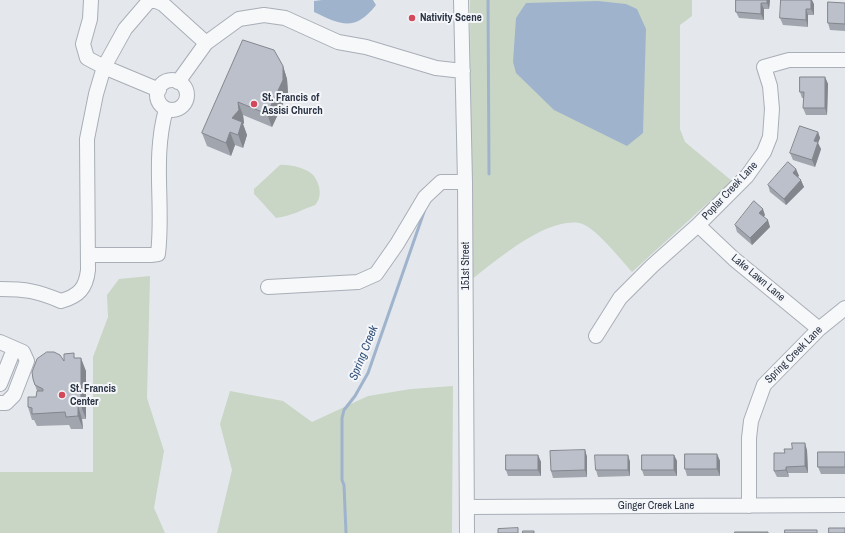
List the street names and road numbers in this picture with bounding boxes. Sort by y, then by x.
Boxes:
street label: Poplar Creek Lane [700,159,760,223]
street label: 151st Street [459,242,473,290]
street label: Lake Lawn Lane [728,252,788,304]
street label: Spring Creek Lane [763,324,825,386]
street label: Ginger Creek Lane [618,499,694,513]

